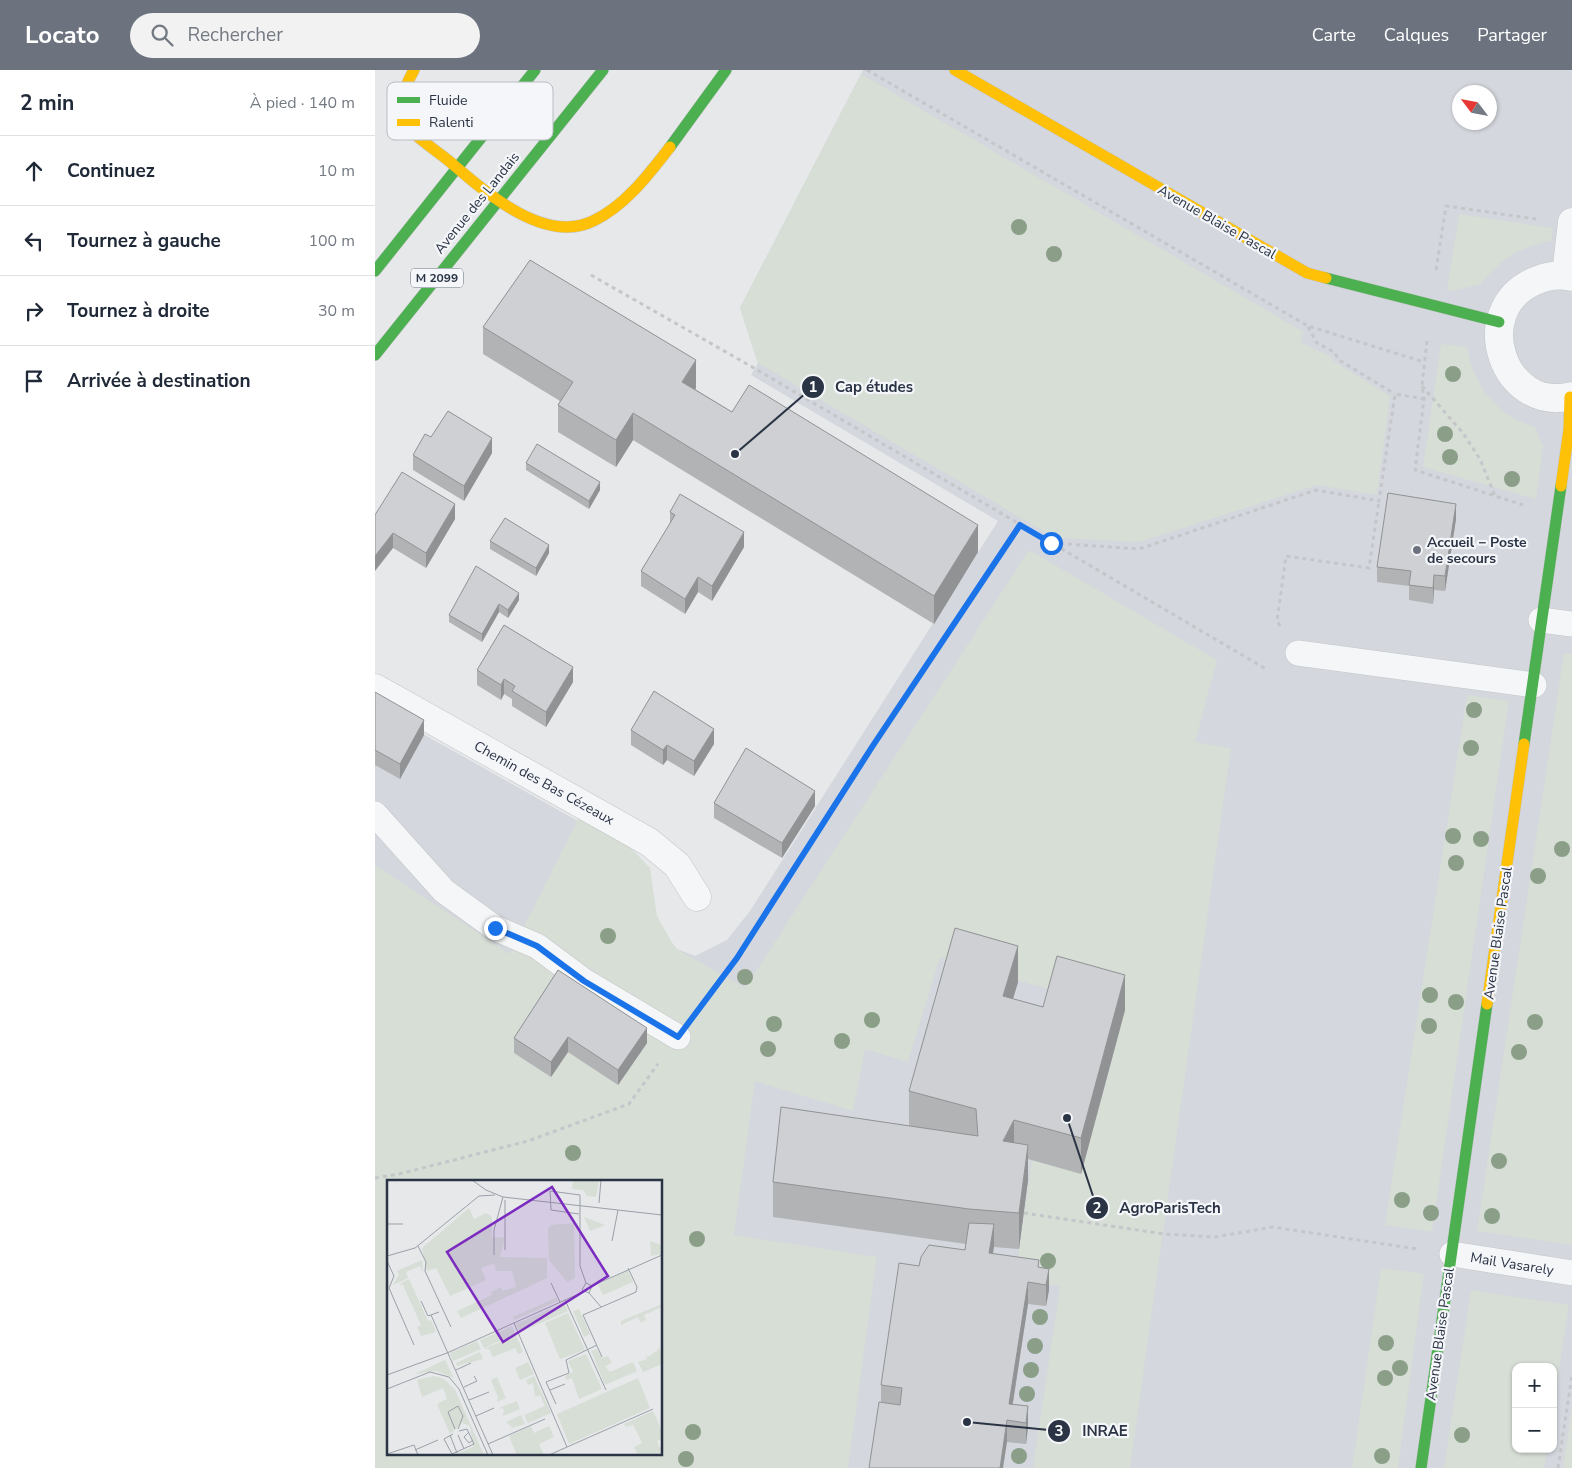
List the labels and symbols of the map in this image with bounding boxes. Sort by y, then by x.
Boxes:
legend [387,82,553,140]
north arrow [1452,85,1497,130]
text: Fluide [429,91,468,110]
text: Ralenti [429,113,473,132]
street label: Avenue des Landais [430,148,524,258]
street label: Avenue Blaise Pascal [1154,180,1281,264]
road number: M 2099 [411,268,463,288]
callout: Cap études [800,372,923,402]
text: 1 [808,377,818,397]
text: Cap études [835,377,913,397]
route start [1040,532,1063,555]
place label: Accueil − Poste de secours [1427,533,1527,568]
marker: Accueil − Poste de secours [1411,544,1423,556]
street label: Chemin des Bas Cézeaux [471,737,618,830]
street label: Avenue Blaise Pascal [1479,864,1517,1001]
route end [484,917,507,940]
inset map [387,1180,663,1456]
callout: AgroParisTech [1085,1193,1231,1223]
text: 2 [1092,1198,1102,1218]
text: AgroParisTech [1119,1198,1221,1218]
street label: Mail Vasarely [1469,1248,1556,1280]
street label: Avenue Blaise Pascal [1421,1265,1459,1402]
callout: INRAE [1047,1416,1138,1446]
text: 3 [1054,1421,1064,1441]
text: INRAE [1082,1421,1128,1441]

